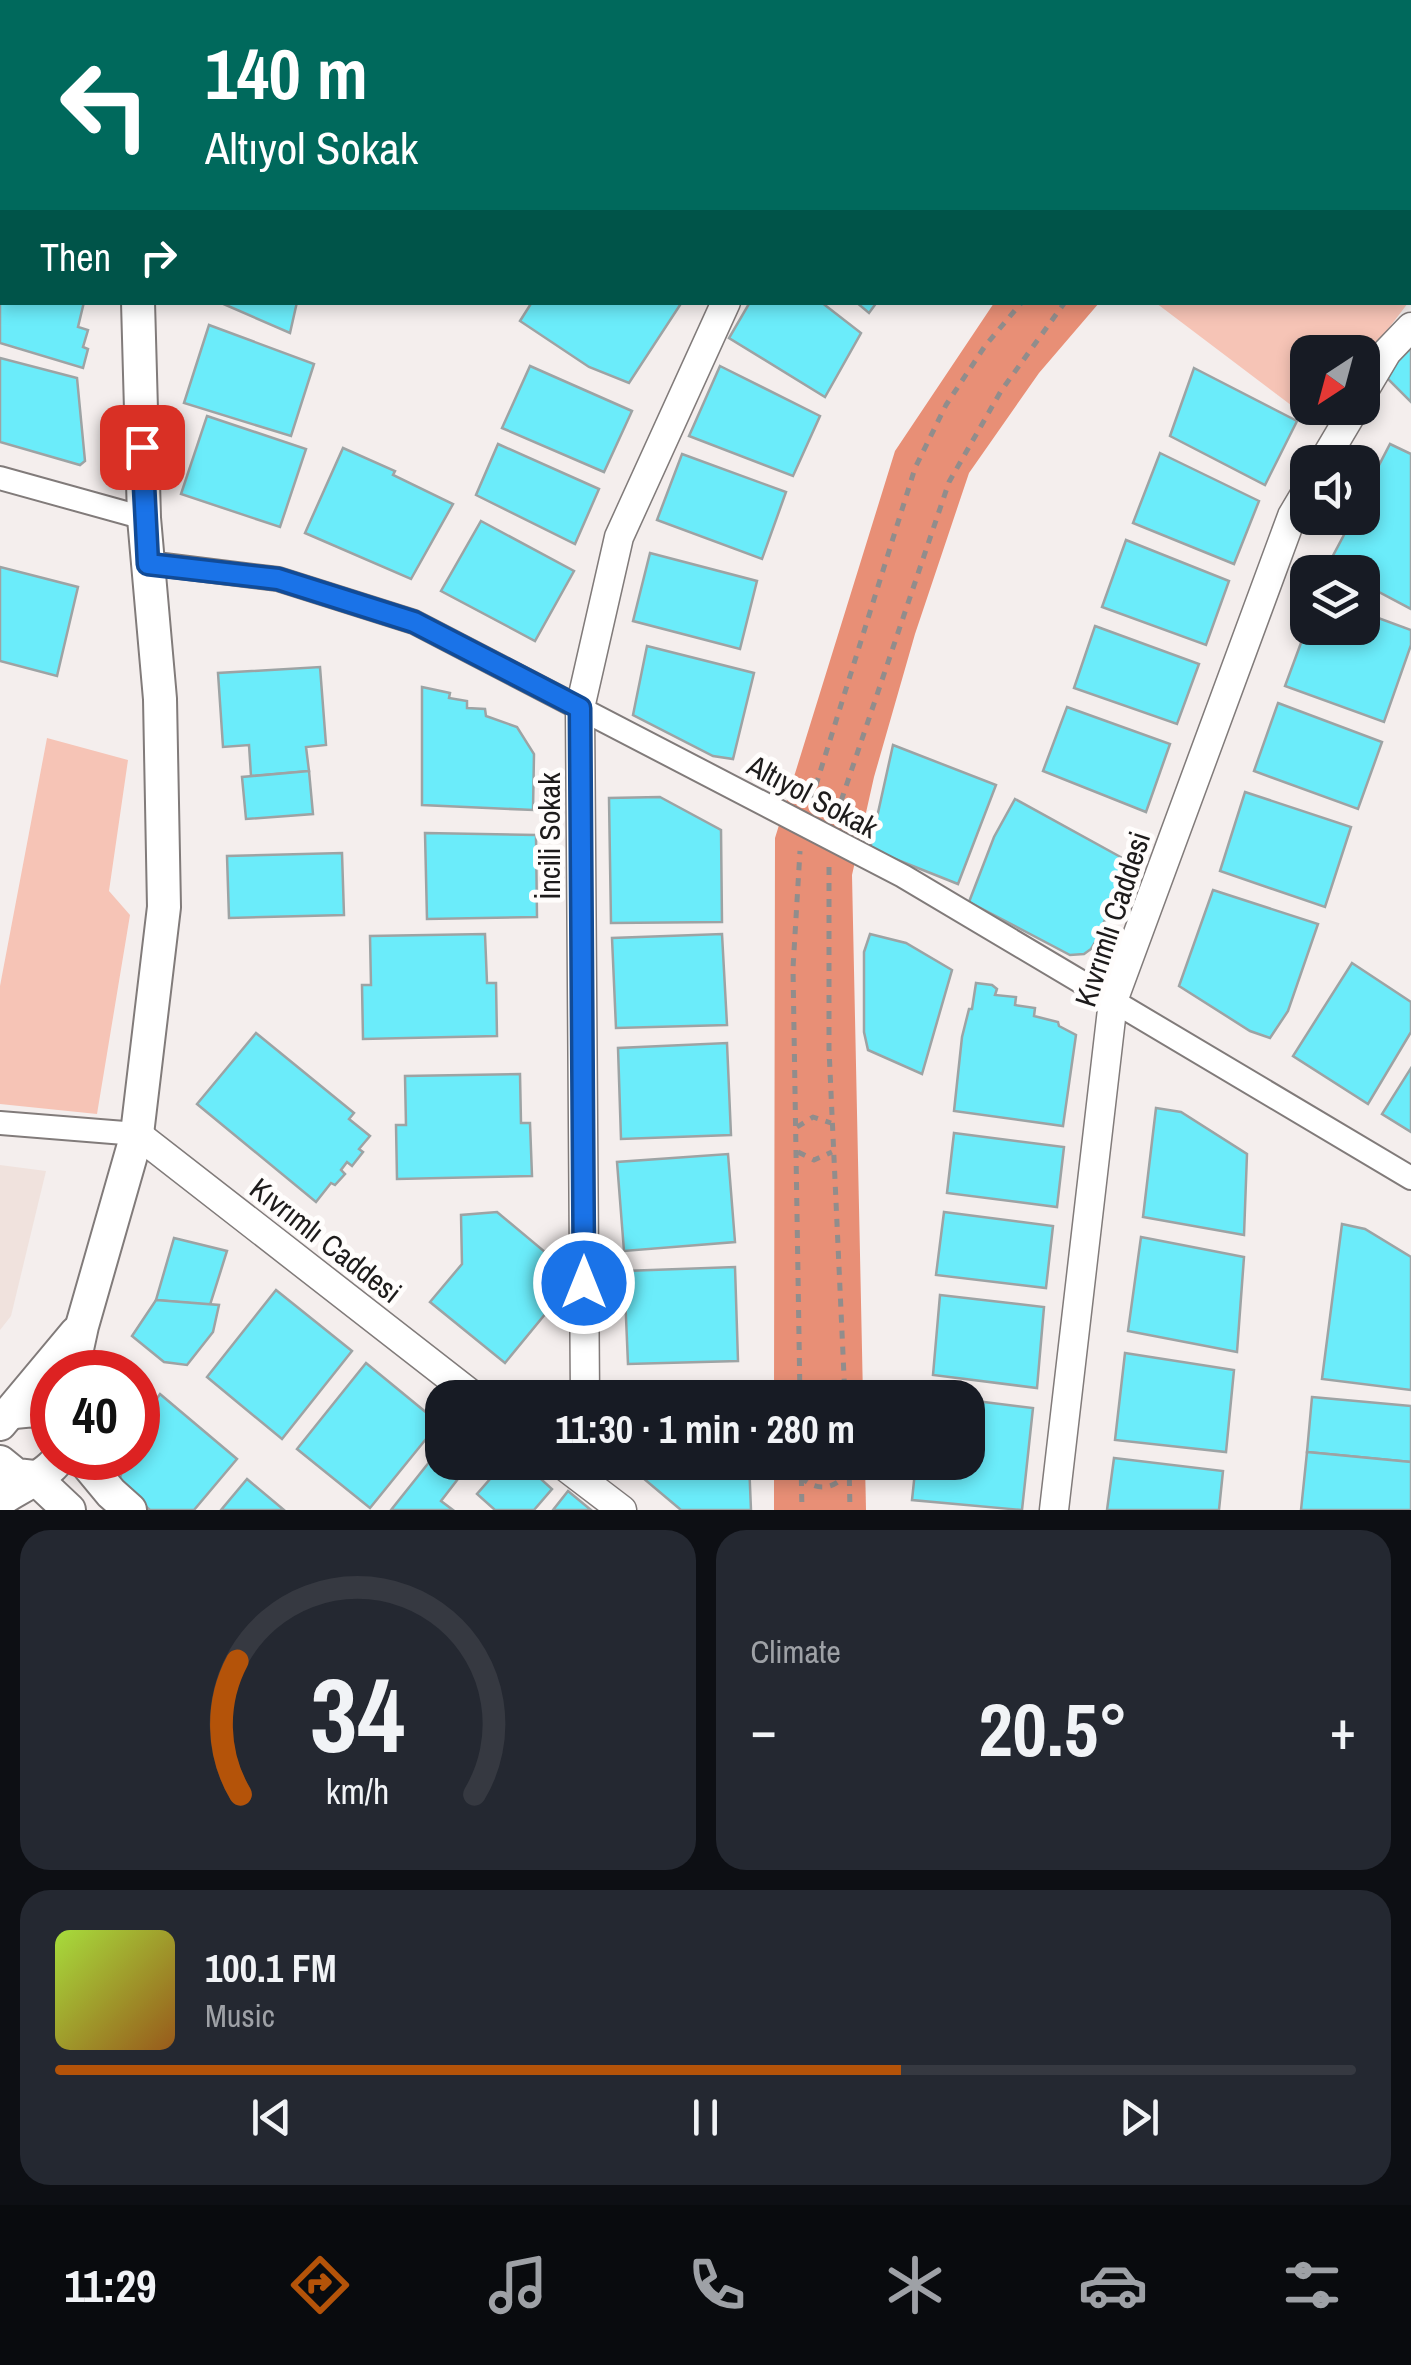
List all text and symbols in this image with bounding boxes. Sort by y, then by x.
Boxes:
text: 140 m [205,27,368,121]
icon: left [40,40,170,170]
text: Altıyol Sokak [205,117,418,178]
icon: right [131,230,186,285]
text: Then [40,232,111,283]
north arrow [1290,335,1380,425]
map controls [1290,335,1380,645]
pin [100,405,185,490]
icon: arrive [115,420,170,475]
button: sound [1290,445,1380,535]
button: layers [1290,555,1380,645]
street label: Altıyol Sokak [740,744,886,847]
street label: İncili Sokak [529,772,569,900]
street label: Kıvrımlı Caddesi [1065,826,1159,1012]
street label: Kıvrımlı Caddesi [242,1168,410,1312]
position arrow [532,1231,636,1335]
speed limit sign: 40 [30,1350,160,1480]
text: 11:30 · 1 min · 280 m [555,1404,855,1455]
text: Climate [751,1630,841,1673]
text: 34 [310,1644,405,1784]
text: 20.5° [978,1678,1128,1779]
text: − [751,1692,777,1766]
text: + [1330,1692,1356,1766]
text: km/h [326,1767,390,1815]
text: 100.1 FM [205,1943,337,1994]
text: Music [205,1994,275,2037]
icon: previous [244,2090,299,2145]
icon: pause [678,2090,733,2145]
icon: next [1112,2090,1167,2145]
icon: directions [285,2250,355,2320]
icon: music [483,2250,553,2320]
icon: phone [682,2250,752,2320]
icon: climate [880,2250,950,2320]
icon: car [1078,2250,1148,2320]
icon: filters [1277,2250,1347,2320]
text: 11:29 [64,2255,157,2316]

